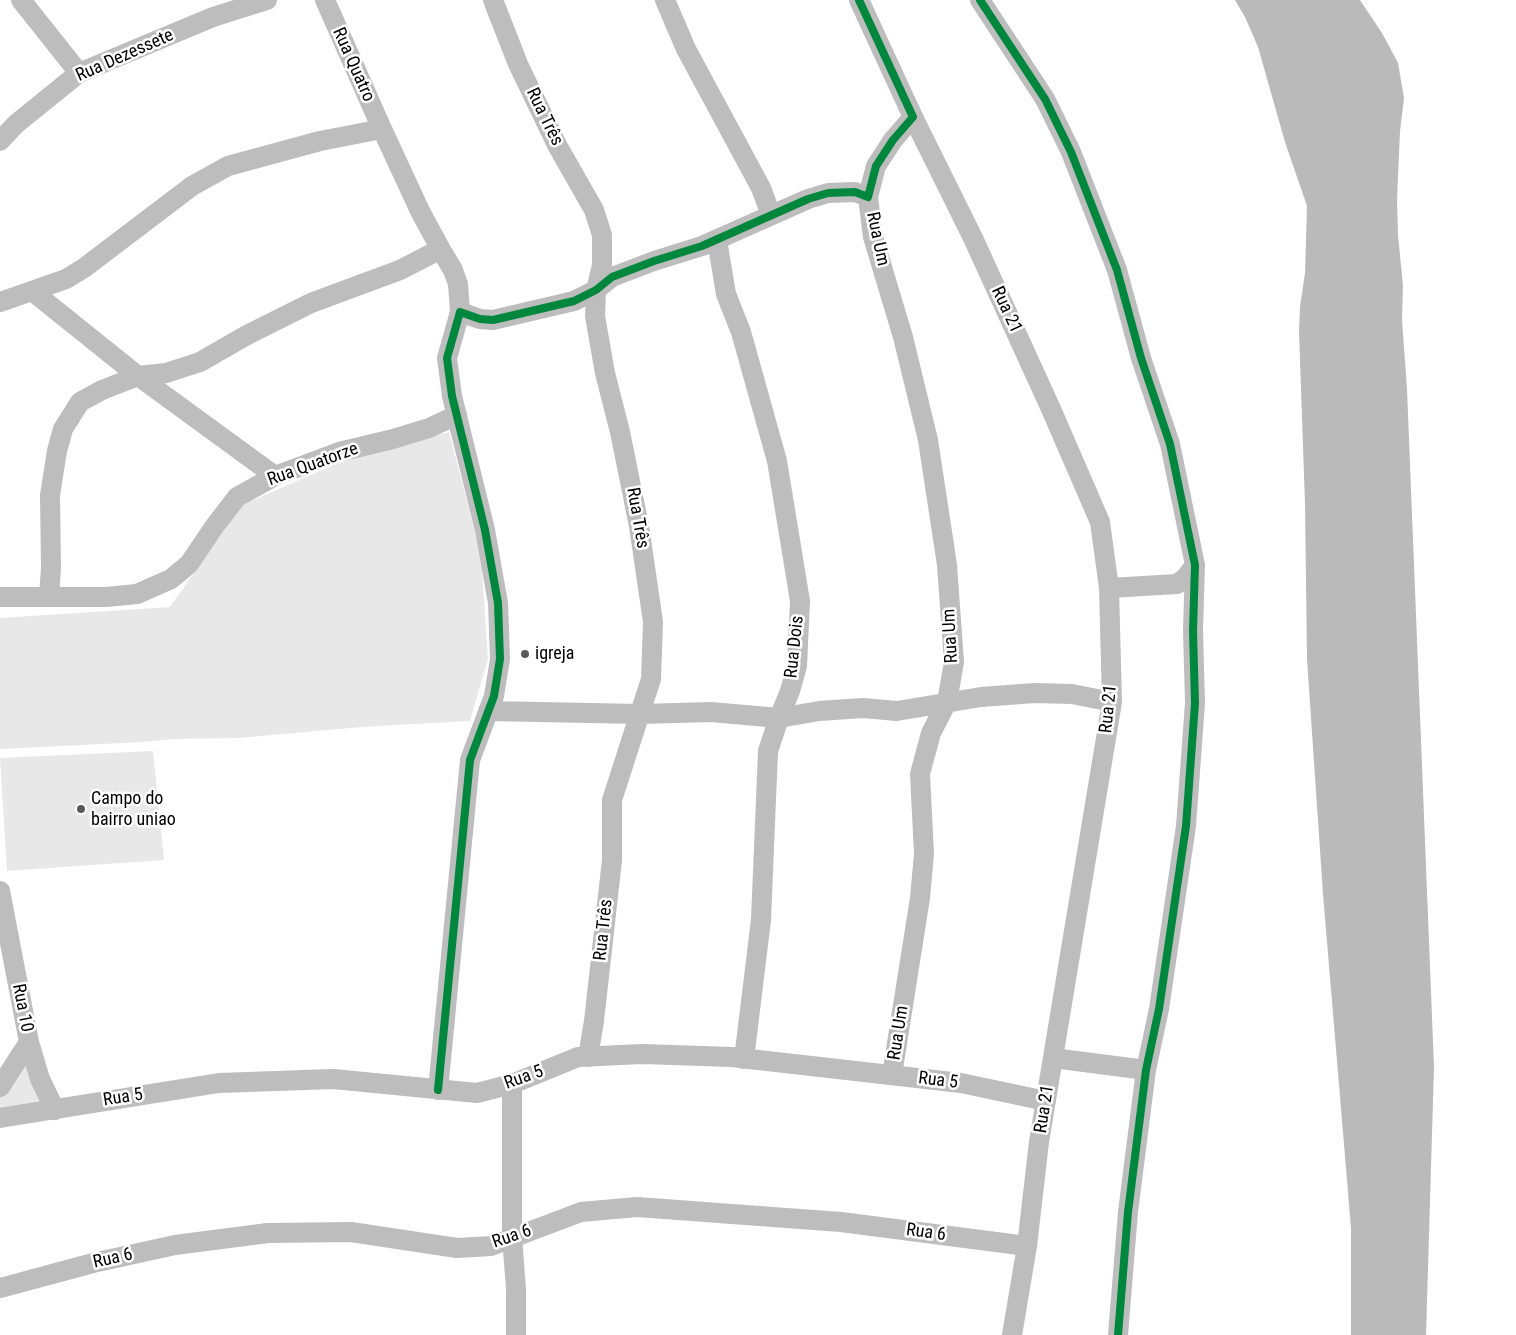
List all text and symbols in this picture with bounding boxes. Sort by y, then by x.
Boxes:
street label: Rua Dezessete [73,25,177,87]
street label: Rua Quatro [327,25,379,105]
street label: Rua Três [521,85,567,149]
street label: Rua Um [861,210,893,268]
street label: Rua 21 [986,283,1026,337]
street label: Rua Quatorze [265,439,361,491]
street label: Rua Três [621,486,653,550]
street label: Rua Um [939,608,963,664]
street label: Rua Dois [781,615,809,679]
place label: igreja [535,643,574,665]
marker: igreja [519,648,531,660]
street label: Rua 21 [1096,684,1122,734]
place label: Campo do bairro uniao [91,788,176,831]
marker: Campo do bairro uniao [75,803,87,815]
street label: Rua Três [590,898,618,962]
street label: Rua 10 [7,982,37,1034]
street label: Rua Um [884,1004,914,1062]
street label: Rua 5 [502,1061,546,1095]
street label: Rua 5 [917,1068,959,1094]
street label: Rua 21 [1031,1083,1059,1135]
street label: Rua 5 [102,1084,144,1112]
street label: Rua 6 [490,1220,534,1254]
street label: Rua 6 [905,1220,947,1246]
street label: Rua 6 [91,1244,135,1274]

